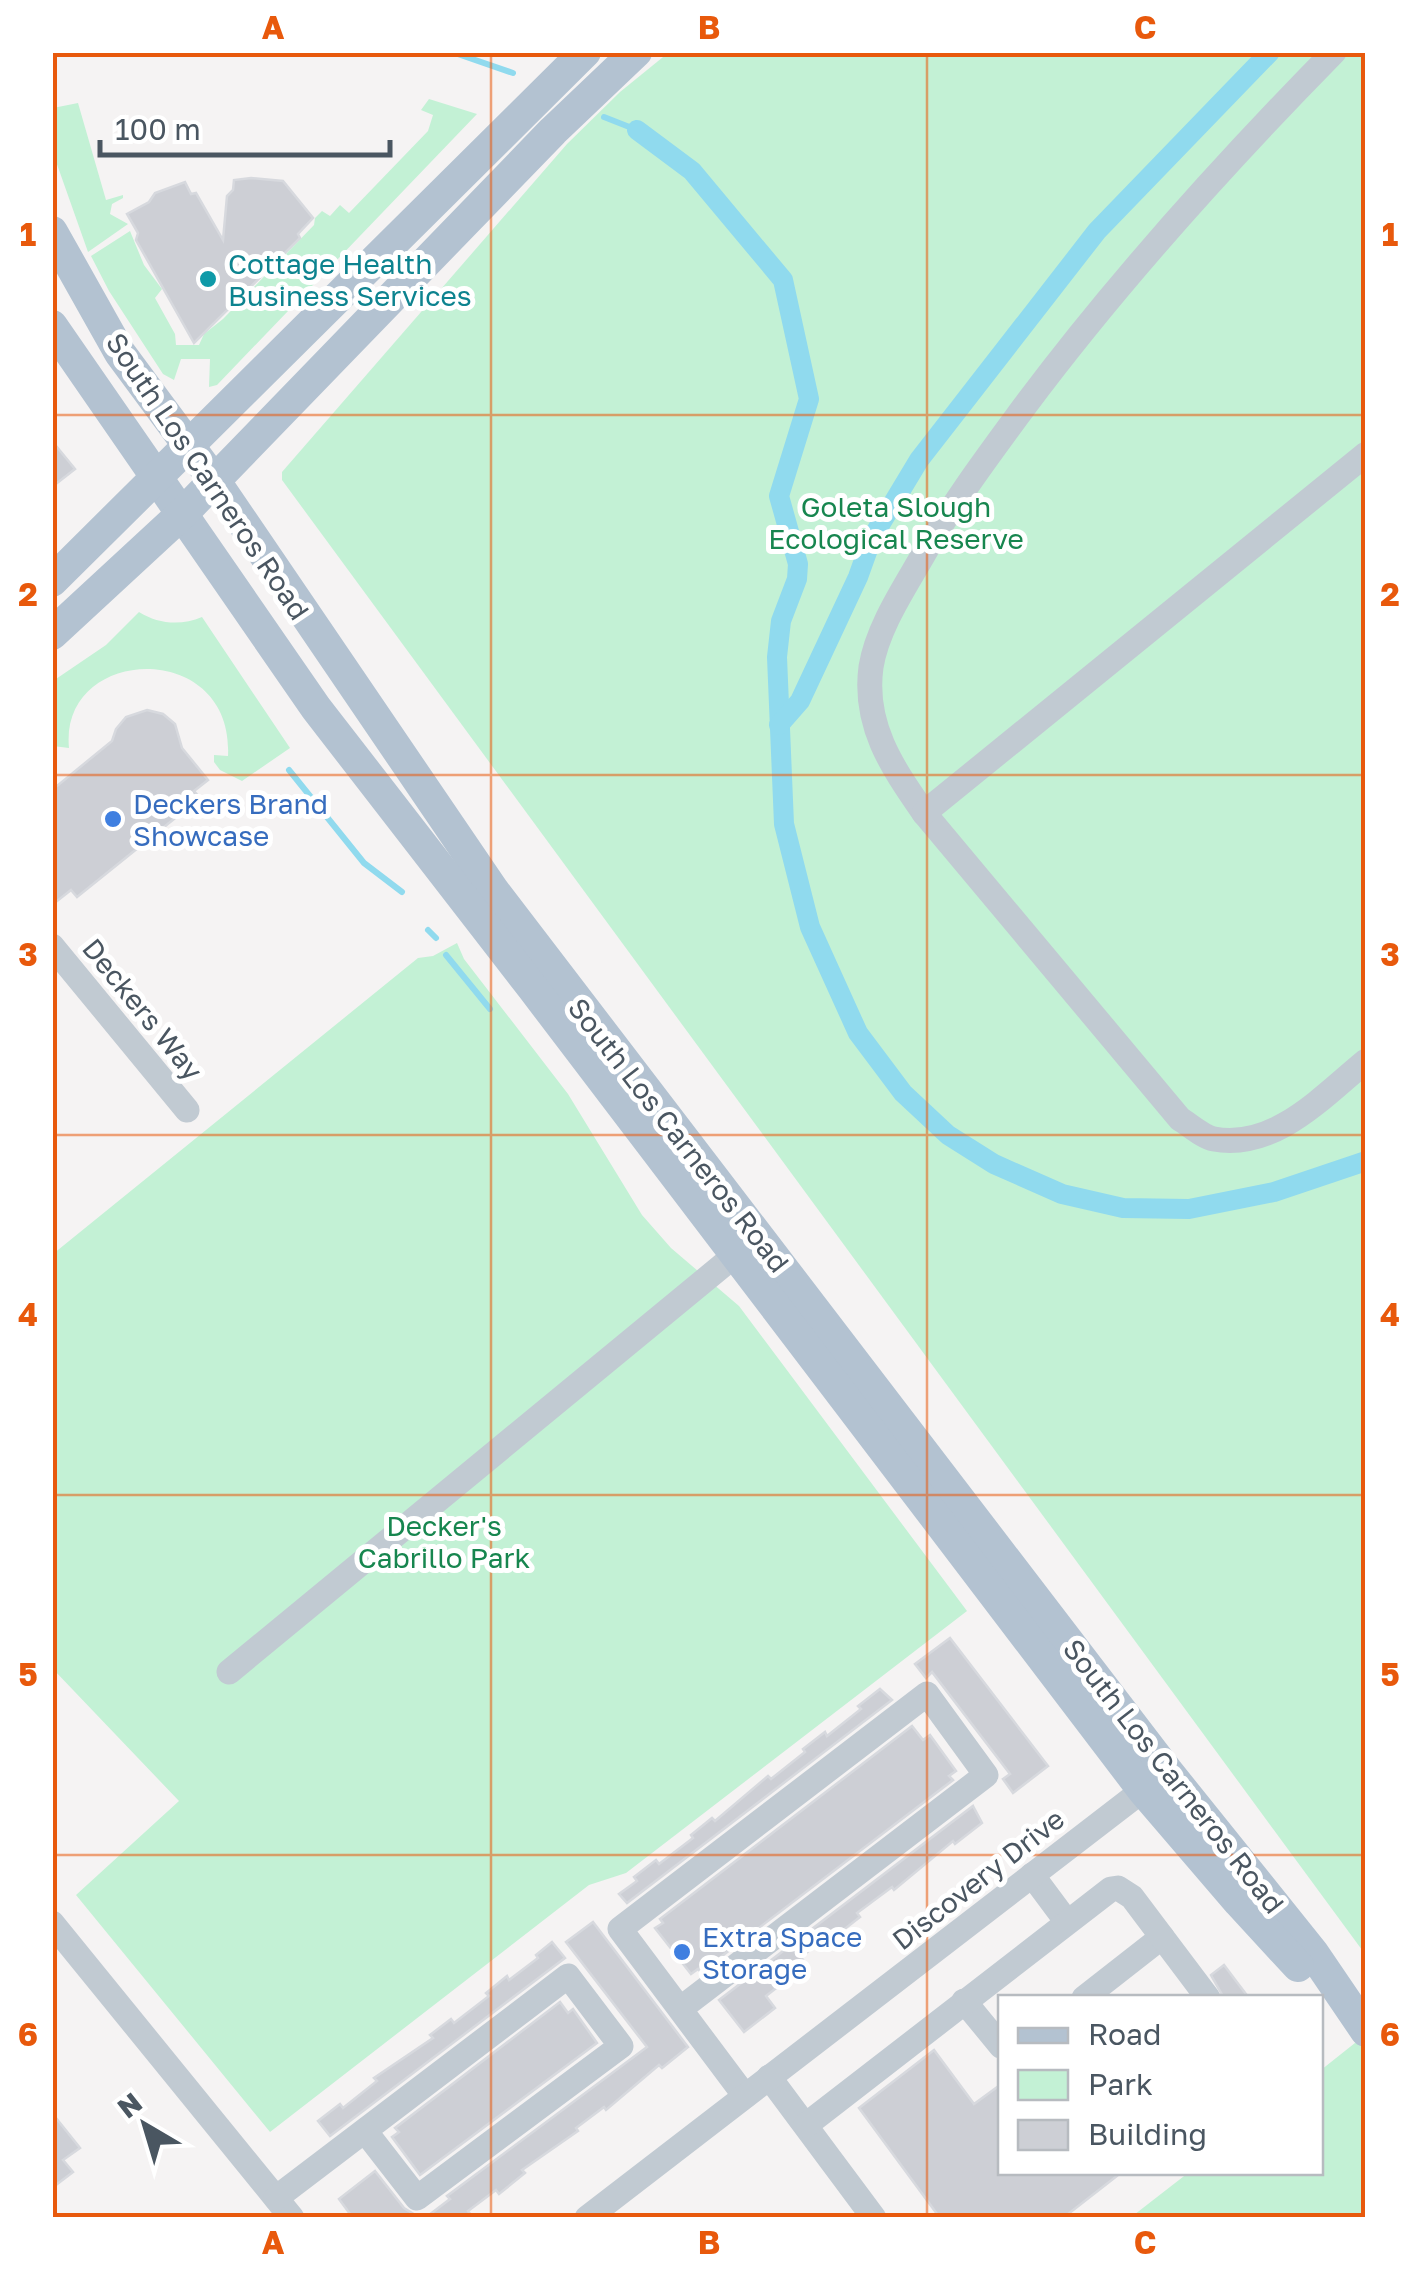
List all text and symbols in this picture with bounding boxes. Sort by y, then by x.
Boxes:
text: A [262,8,285,46]
text: B [698,8,720,46]
text: C [1134,8,1156,46]
scale bar [100,95,390,157]
text: 100 m [115,111,201,147]
text: 1 [20,215,36,253]
text: 1 [1382,215,1398,253]
place label: Cottage Health Business Services [228,247,472,312]
marker: Cottage Health Business Services [197,268,219,290]
street label: South Los Carneros Road [100,326,316,626]
park label: Goleta Slough Ecological Reserve [768,490,1024,555]
text: 2 [18,575,38,613]
text: 2 [1380,575,1400,613]
place label: Deckers Brand Showcase [133,787,328,852]
marker: Deckers Brand Showcase [102,808,124,830]
street label: Deckers Way [76,932,210,1086]
text: 3 [18,935,38,973]
text: 3 [1380,935,1400,973]
street label: South Los Carneros Road [562,991,796,1279]
text: 4 [18,1295,38,1333]
text: 4 [1380,1295,1400,1333]
park label: Decker's Cabrillo Park [358,1509,530,1574]
street label: South Los Carneros Road [1057,1632,1291,1920]
text: 5 [18,1655,38,1693]
text: 5 [1380,1655,1400,1693]
street label: Discovery Drive [886,1802,1070,1956]
place label: Extra Space Storage [702,1920,862,1985]
marker: Extra Space Storage [671,1941,693,1963]
legend [998,1995,1323,2175]
text: 6 [18,2015,38,2053]
text: 6 [1380,2015,1400,2053]
text: Road [1088,2016,1162,2052]
text: Park [1088,2066,1153,2102]
north arrow [95,2075,195,2175]
text: N [111,2085,148,2124]
text: Building [1088,2116,1207,2152]
text: A [262,2223,285,2261]
text: B [698,2223,720,2261]
text: C [1134,2223,1156,2261]

